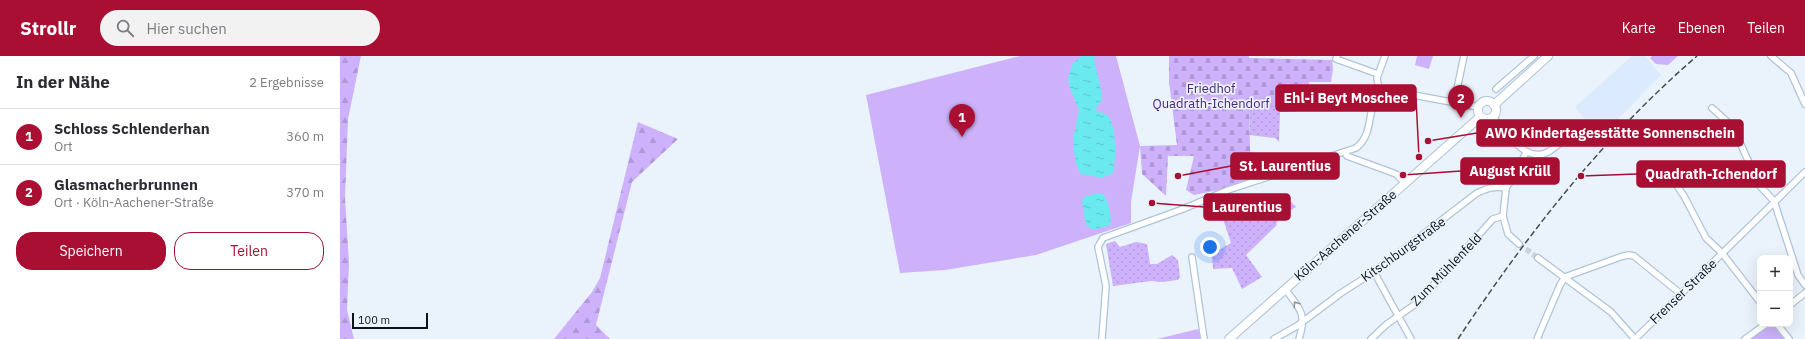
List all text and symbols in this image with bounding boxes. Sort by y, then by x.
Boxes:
search box [100,10,380,46]
text: Strollr [20,16,76,40]
icon: search [114,17,136,39]
text: Hier suchen [146,19,227,38]
text: Karte [1622,19,1656,37]
text: Ebenen [1678,19,1725,37]
text: Teilen [1747,19,1785,37]
text: In der Nähe [16,71,110,93]
text: 2 Ergebnisse [249,74,324,91]
park label: Friedhof Quadrath-Ichendorf [1153,80,1269,112]
callout: Ehl-i Beyt Moschee [1276,85,1416,111]
pin: 2 [1448,85,1474,118]
text: Ehl-i Beyt Moschee [1284,89,1409,107]
pin: 1 [949,104,975,137]
text: Schloss Schlenderhan [54,119,210,138]
callout: AWO Kindertagesstätte Sonnenschein [1477,120,1743,146]
text: AWO Kindertagesstätte Sonnenschein [1485,124,1735,142]
text: 1 [25,128,33,145]
text: 360 m [286,128,324,145]
text: Ort [54,138,73,155]
callout: St. Laurentius [1231,153,1339,179]
text: St. Laurentius [1239,157,1331,175]
callout: August Krüll [1461,158,1559,184]
callout: Quadrath-Ichendorf [1637,161,1785,187]
text: August Krüll [1469,162,1551,180]
text: Quadrath-Ichendorf [1645,165,1777,183]
text: Glasmacherbrunnen [54,175,198,194]
text: 2 [25,184,33,201]
text: 370 m [286,184,324,201]
street label: Köln-Aachener-Straße [1290,186,1400,285]
text: Ort · Köln-Aachener-Straße [54,194,214,211]
callout: Laurentius [1204,194,1290,220]
text: Laurentius [1212,198,1282,216]
street label: Kitschburgstraße [1358,213,1449,286]
street label: Zum Mühlenfeld [1407,229,1485,309]
button: Speichern [16,232,166,270]
button: Teilen [174,232,324,270]
your location [1200,237,1220,257]
street label: Frenser Straße [1646,255,1720,328]
map controls [1757,255,1793,327]
button: + [1757,255,1793,291]
button: − [1757,291,1793,327]
one-way arrow [1293,301,1301,308]
scale bar [352,311,428,330]
text: 100 m [358,313,390,327]

